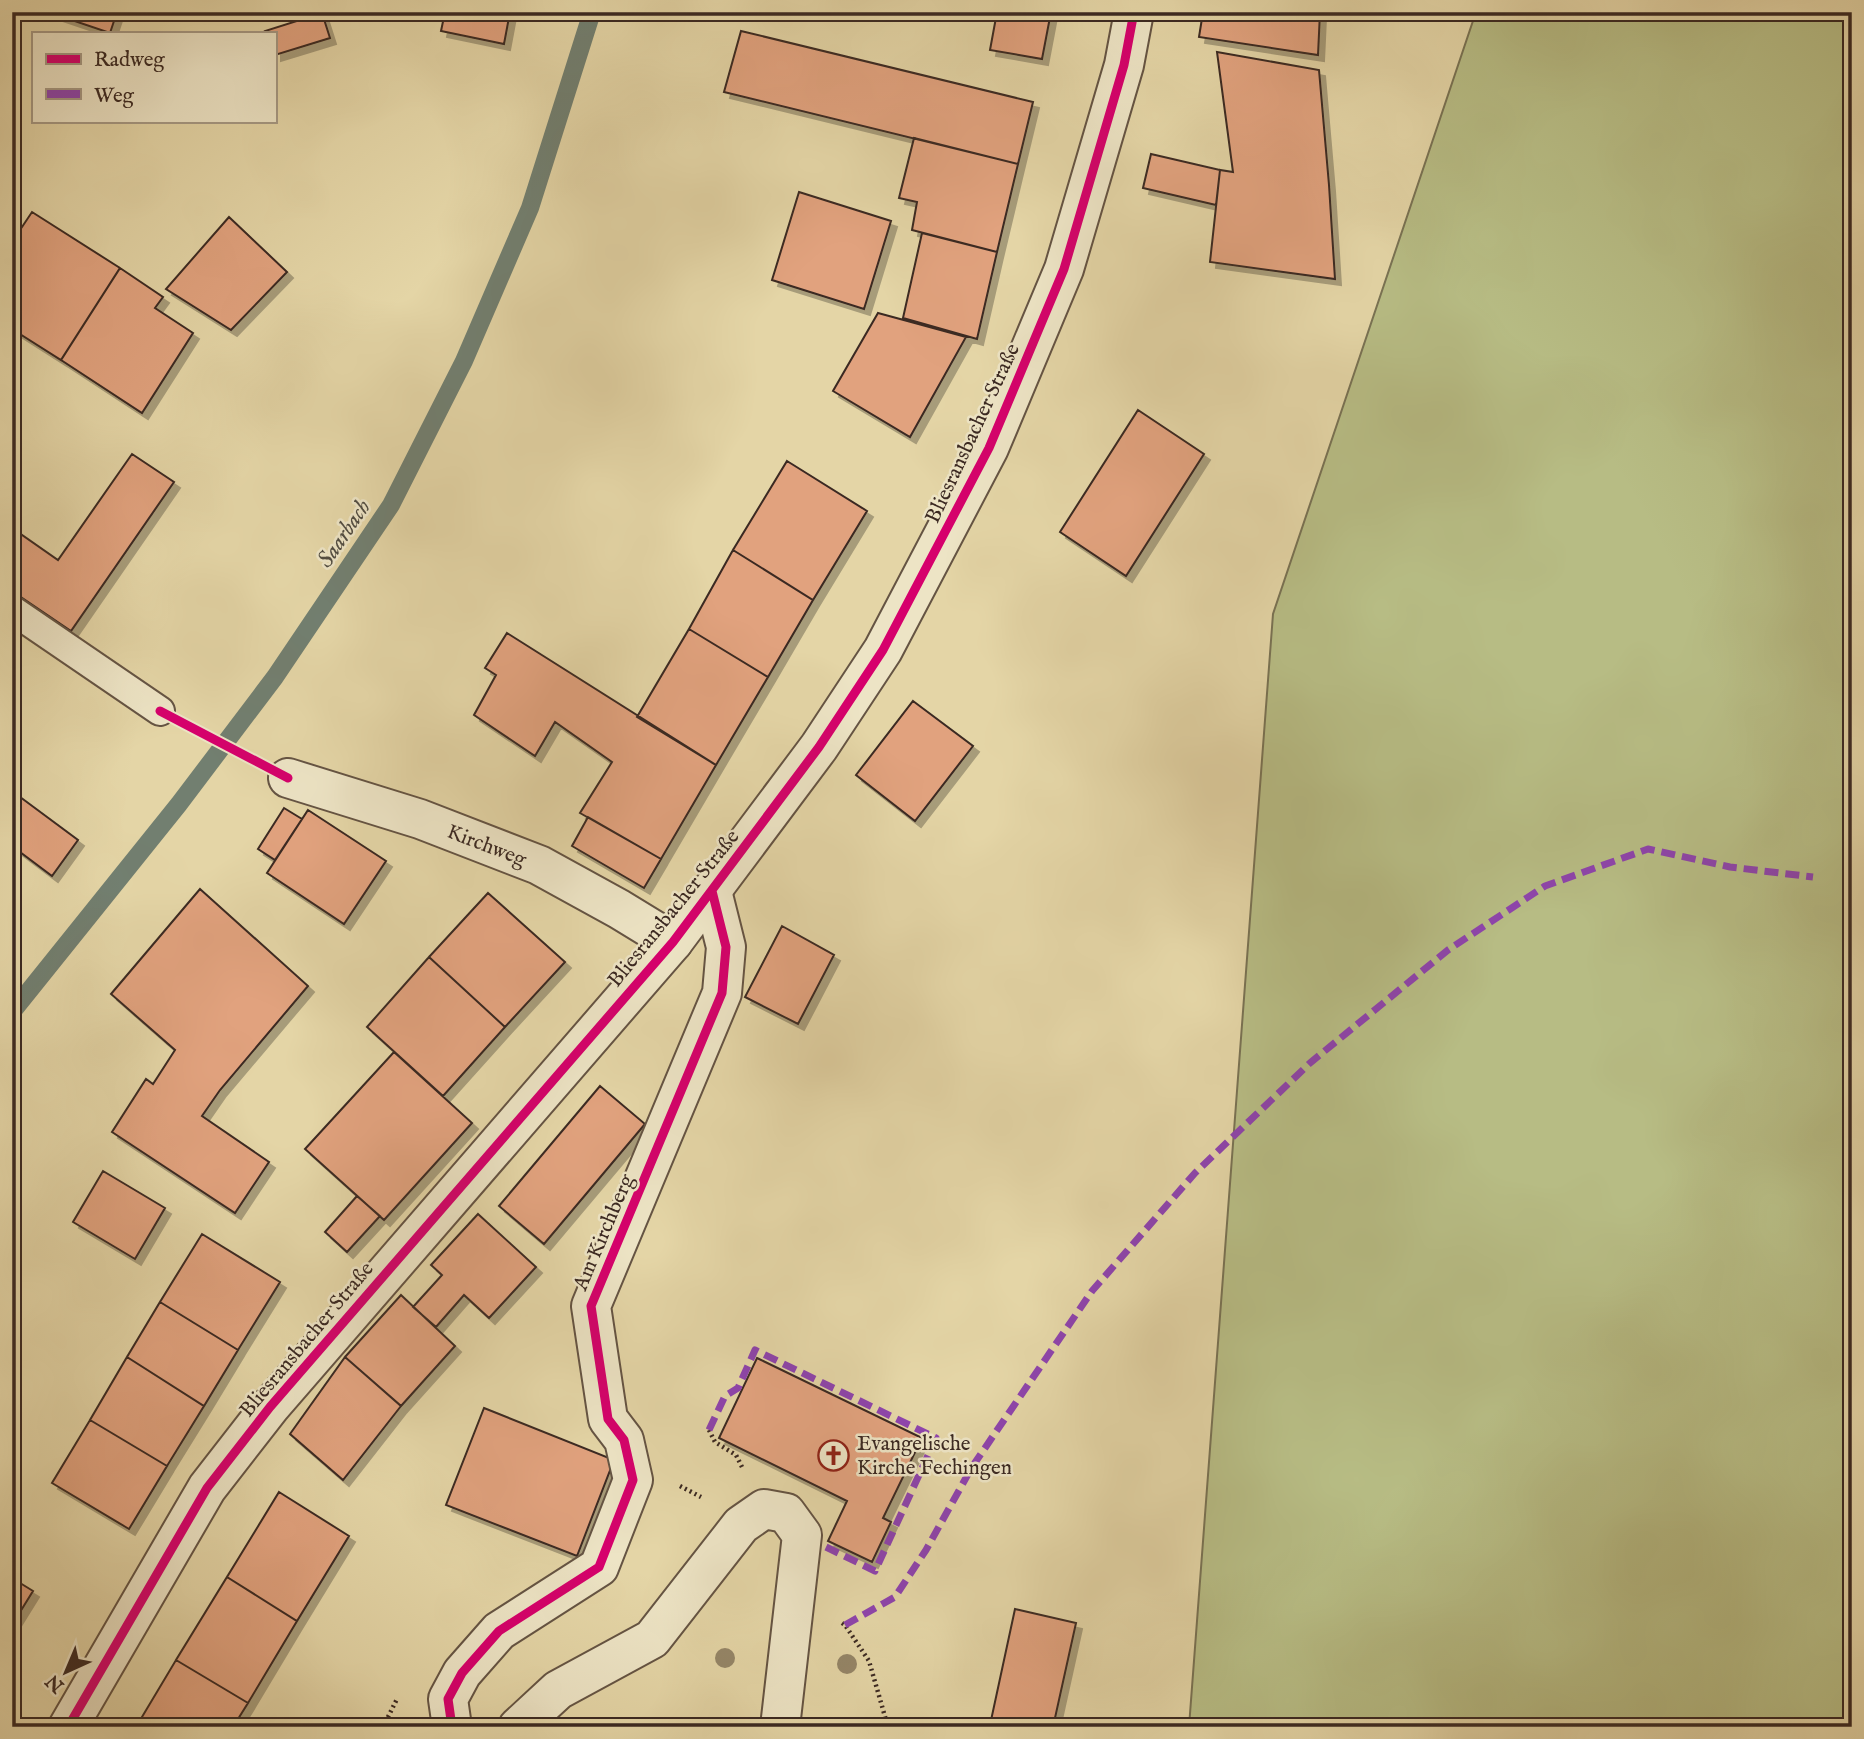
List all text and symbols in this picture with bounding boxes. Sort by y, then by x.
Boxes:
legend [32,32,276,122]
text: Radweg [94,47,165,74]
text: Weg [94,83,135,110]
street label: Bliesransbacher Straße [920,339,1027,528]
water label: Saarbach [311,494,378,573]
street label: Kirchweg [443,819,531,874]
street label: Bliesransbacher Straße [602,824,746,993]
street label: Am Kirchberg [567,1170,641,1296]
street label: Bliesransbacher Straße [234,1256,380,1423]
place label: Evangelische Kirche Fechingen [857,1431,1012,1482]
church icon: Evangelische Kirche Fechingen [817,1438,851,1472]
north arrow [32,1638,102,1708]
text: N [41,1668,71,1698]

